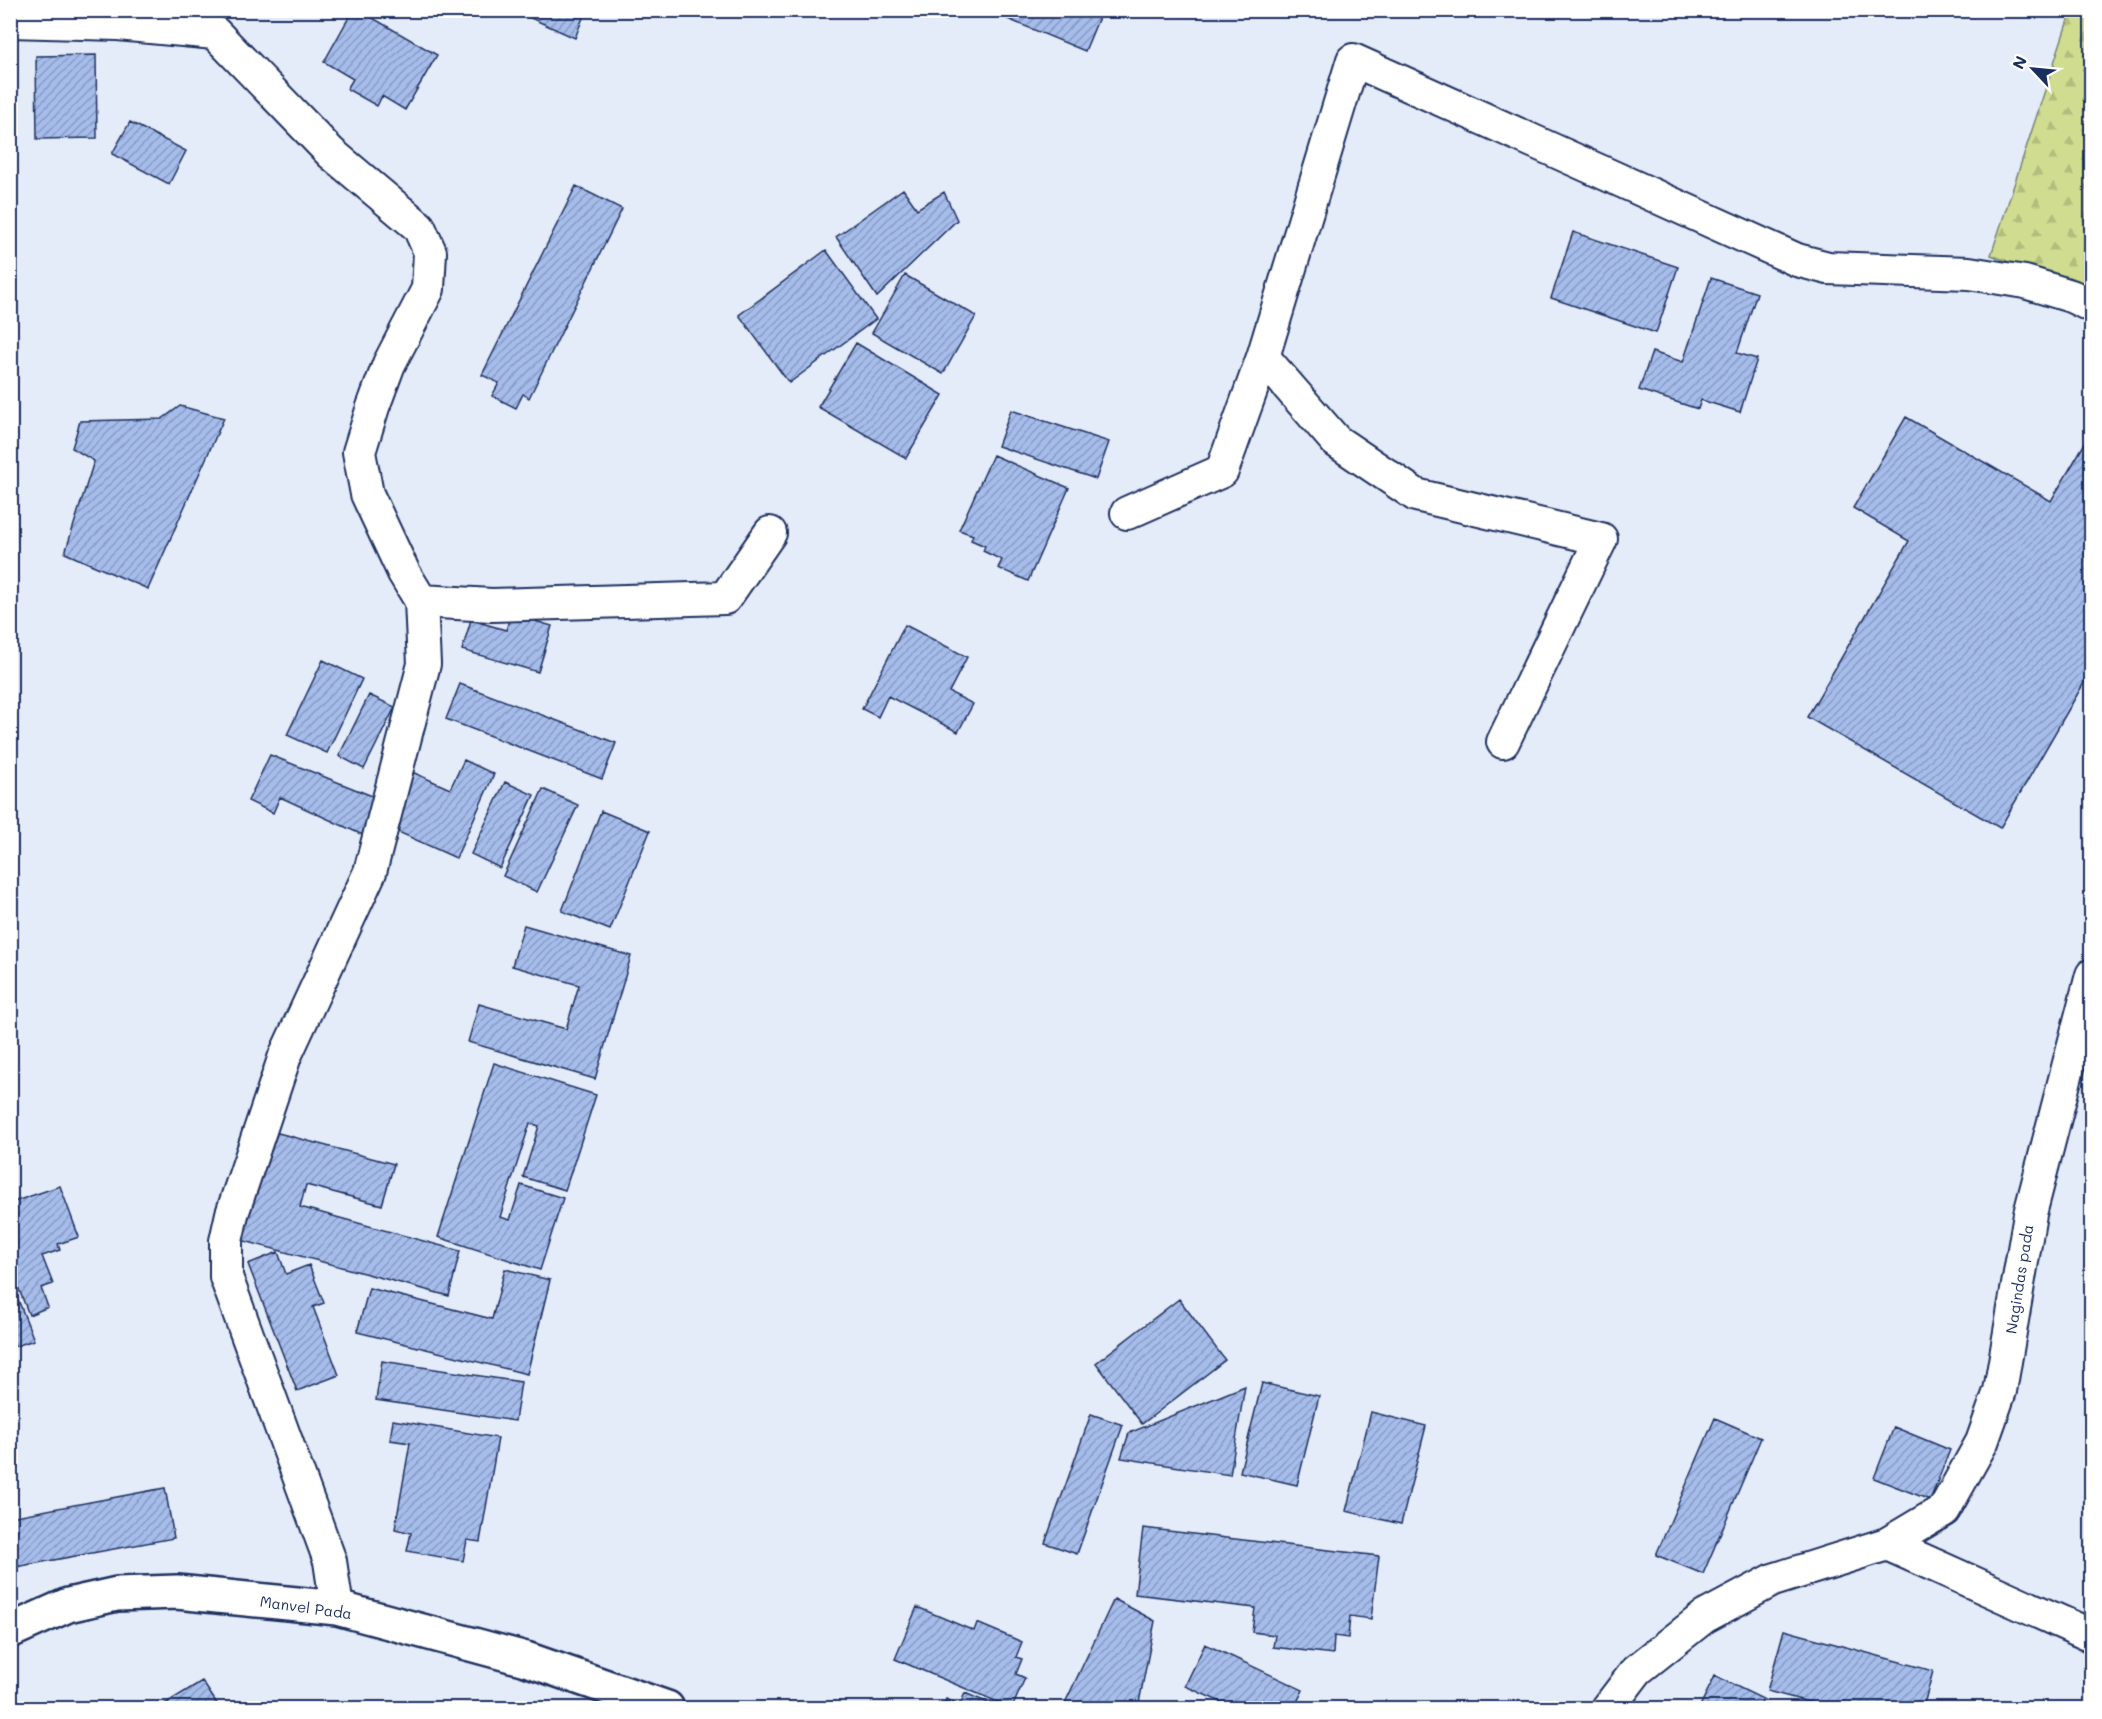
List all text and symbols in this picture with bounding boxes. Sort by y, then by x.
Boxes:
north arrow [2003,39,2063,99]
text: N [2007,52,2031,72]
street label: Nagindas pada [2000,1223,2038,1335]
street label: Manvel Pada [259,1591,353,1623]

